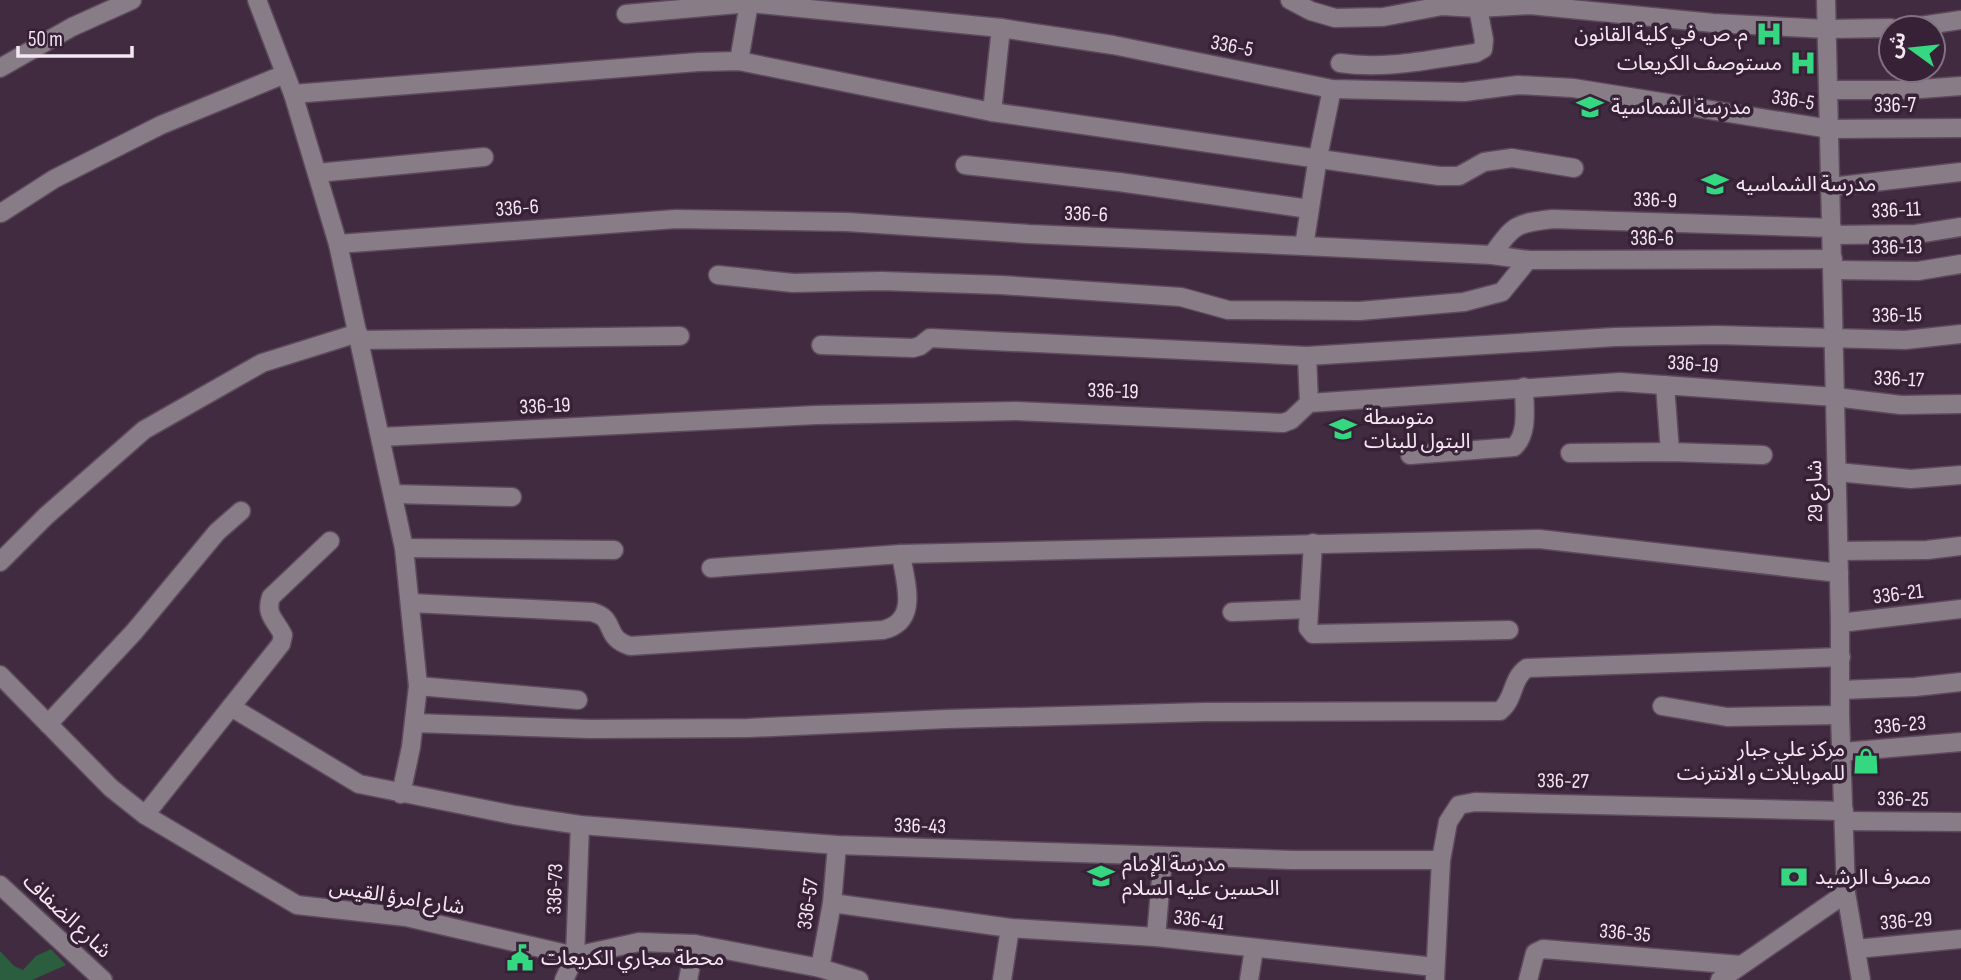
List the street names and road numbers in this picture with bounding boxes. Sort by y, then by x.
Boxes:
street label: 336-5 [1209,30,1255,62]
street label: 336-5 [1770,84,1816,116]
street label: 336-7 [1874,93,1917,118]
street label: 336-9 [1633,187,1677,213]
street label: 336-6 [494,194,540,222]
street label: 336-11 [1871,196,1922,224]
street label: 336-6 [1064,201,1108,227]
street label: 336-6 [1630,226,1674,251]
street label: 336-13 [1871,234,1923,260]
street label: 336-15 [1872,302,1922,328]
street label: 336-19 [1667,350,1719,378]
street label: 336-17 [1873,365,1925,393]
street label: 336-19 [1087,378,1139,404]
street label: 336-19 [519,392,571,420]
street label: شارع 29 [1802,460,1830,522]
street label: 336-21 [1871,578,1925,609]
street label: 336-23 [1873,710,1927,740]
street label: 336-27 [1537,768,1590,794]
street label: 336-25 [1877,786,1929,812]
street label: 336-43 [893,813,947,839]
street label: 336-73 [542,863,568,915]
street label: شارع الضفاف [16,869,116,965]
street label: شارع امرؤ القيس [327,874,466,922]
street label: 336-57 [792,876,824,931]
street label: 336-41 [1172,905,1226,936]
street label: 336-29 [1879,906,1933,936]
street label: 336-35 [1598,918,1652,948]

